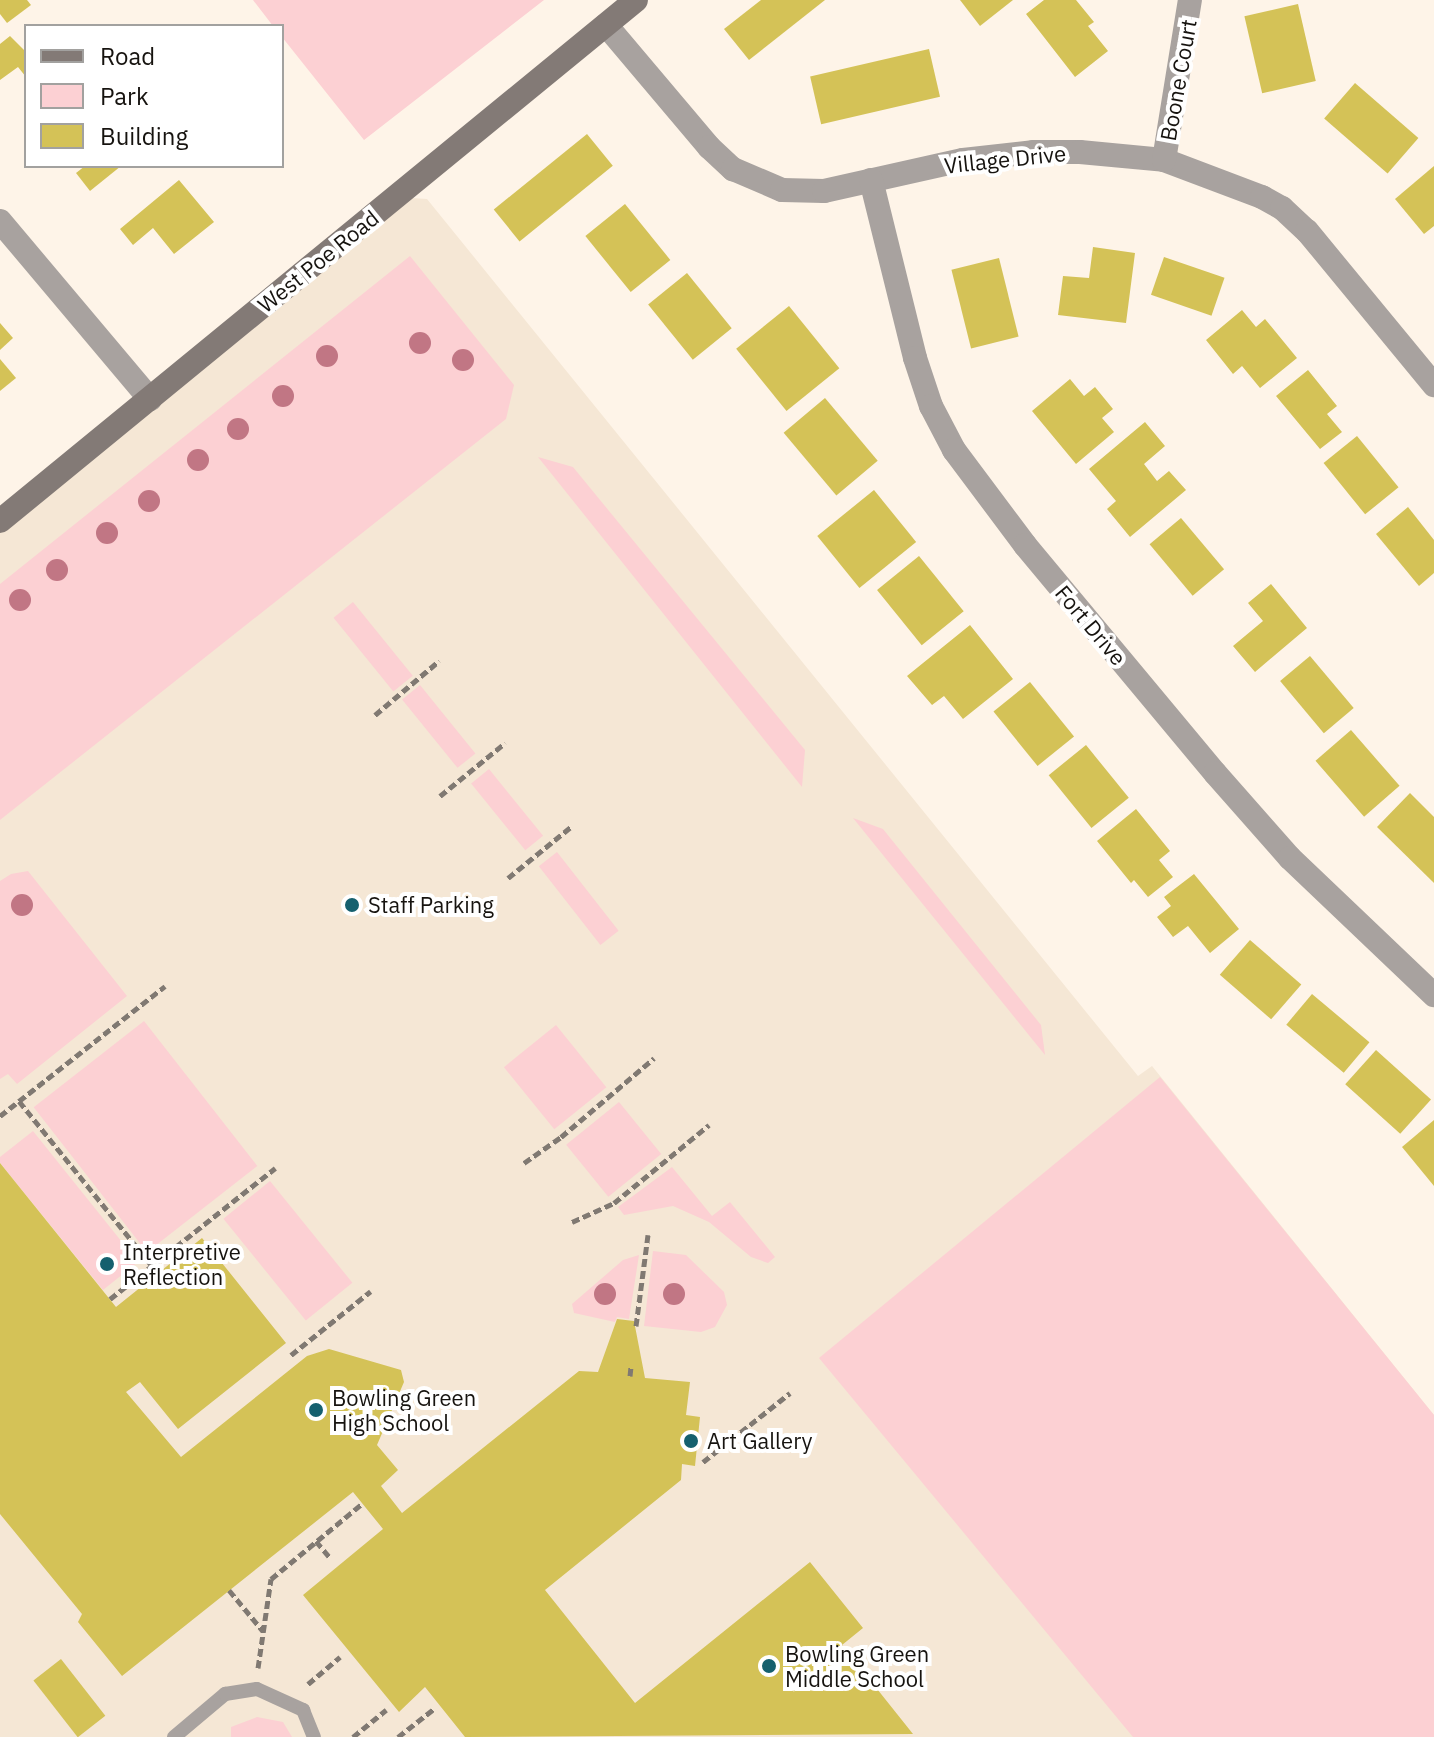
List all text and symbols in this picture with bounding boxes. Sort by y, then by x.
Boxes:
street label: Boone Court [1154,17,1202,143]
legend [24,24,284,168]
text: Road [100,40,155,72]
text: Park [100,80,149,112]
text: Building [100,120,188,152]
street label: Village Drive [943,139,1067,179]
street label: West Poe Road [252,204,384,318]
street label: Fort Drive [1050,580,1132,670]
place label: Staff Parking [368,892,494,918]
marker: Staff Parking [343,896,361,914]
place label: Interpretive Reflection [123,1238,241,1290]
marker: Interpretive Reflection [98,1255,116,1273]
place label: Bowling Green High School [332,1384,476,1436]
marker: Bowling Green High School [307,1401,325,1419]
place label: Art Gallery [707,1428,812,1454]
marker: Art Gallery [682,1432,700,1450]
place label: Bowling Green Middle School [785,1640,929,1692]
marker: Bowling Green Middle School [760,1657,778,1675]

